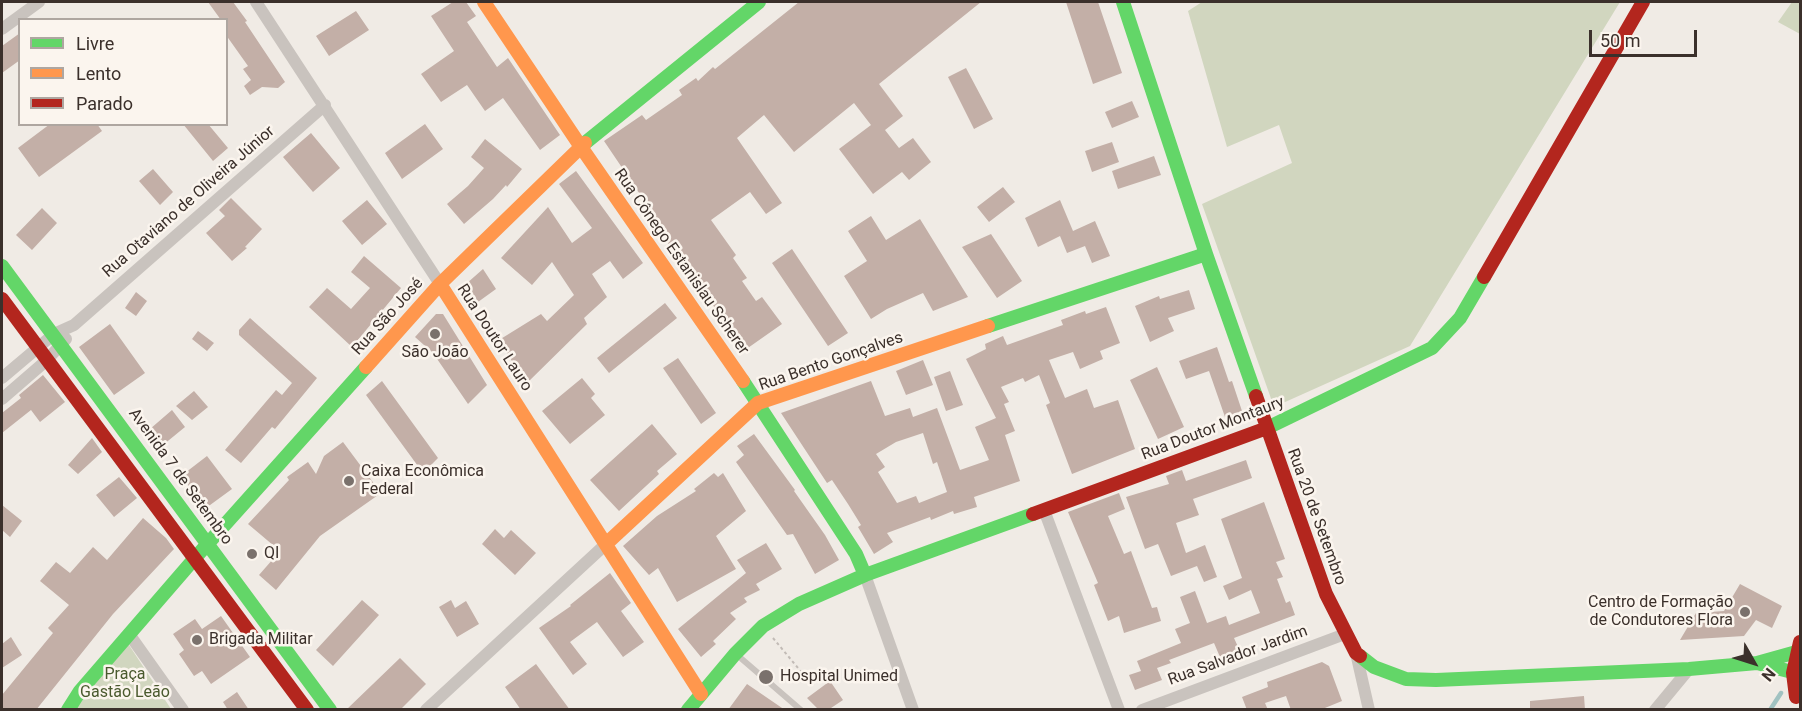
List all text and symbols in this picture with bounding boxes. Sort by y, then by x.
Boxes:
legend [18,18,228,126]
scale bar [1592,18,1700,56]
text: 50 m [1600,30,1640,51]
text: Livre [76,33,114,54]
text: Lento [76,63,121,84]
text: Parado [76,93,133,114]
street label: Rua Otaviano de Oliveira Júnior [99,122,279,282]
street label: Rua Cônego Estanislau Scherer [609,165,753,359]
street label: Rua São José [348,274,428,360]
street label: Rua Doutor Lauro [452,281,536,395]
marker: São João [428,327,442,341]
street label: Rua Bento Gonçalves [756,328,906,396]
place label: São João [401,343,469,363]
street label: Rua Doutor Montaury [1139,393,1287,465]
street label: Avenida 7 de Setembro [124,405,236,549]
street label: Rua 20 de Setembro [1282,446,1350,588]
place label: Caixa Econômica Federal [361,462,484,500]
marker: Caixa Econômica Federal [342,474,356,488]
place label: QI [264,544,279,564]
marker: QI [245,547,259,561]
place label: Centro de Formação de Condutores Flora [1588,593,1733,631]
marker: Centro de Formação de Condutores Flora [1738,605,1752,619]
street label: Rua Salvador Jardim [1166,622,1310,690]
place label: Brigada Militar [209,630,313,650]
marker: Brigada Militar [190,633,204,647]
north arrow [1724,633,1784,693]
text: N [1757,664,1779,685]
park label: Praça Gastão Leão [80,665,170,703]
place label: Hospital Unimed [780,667,898,687]
marker: Hospital Unimed [757,668,775,686]

